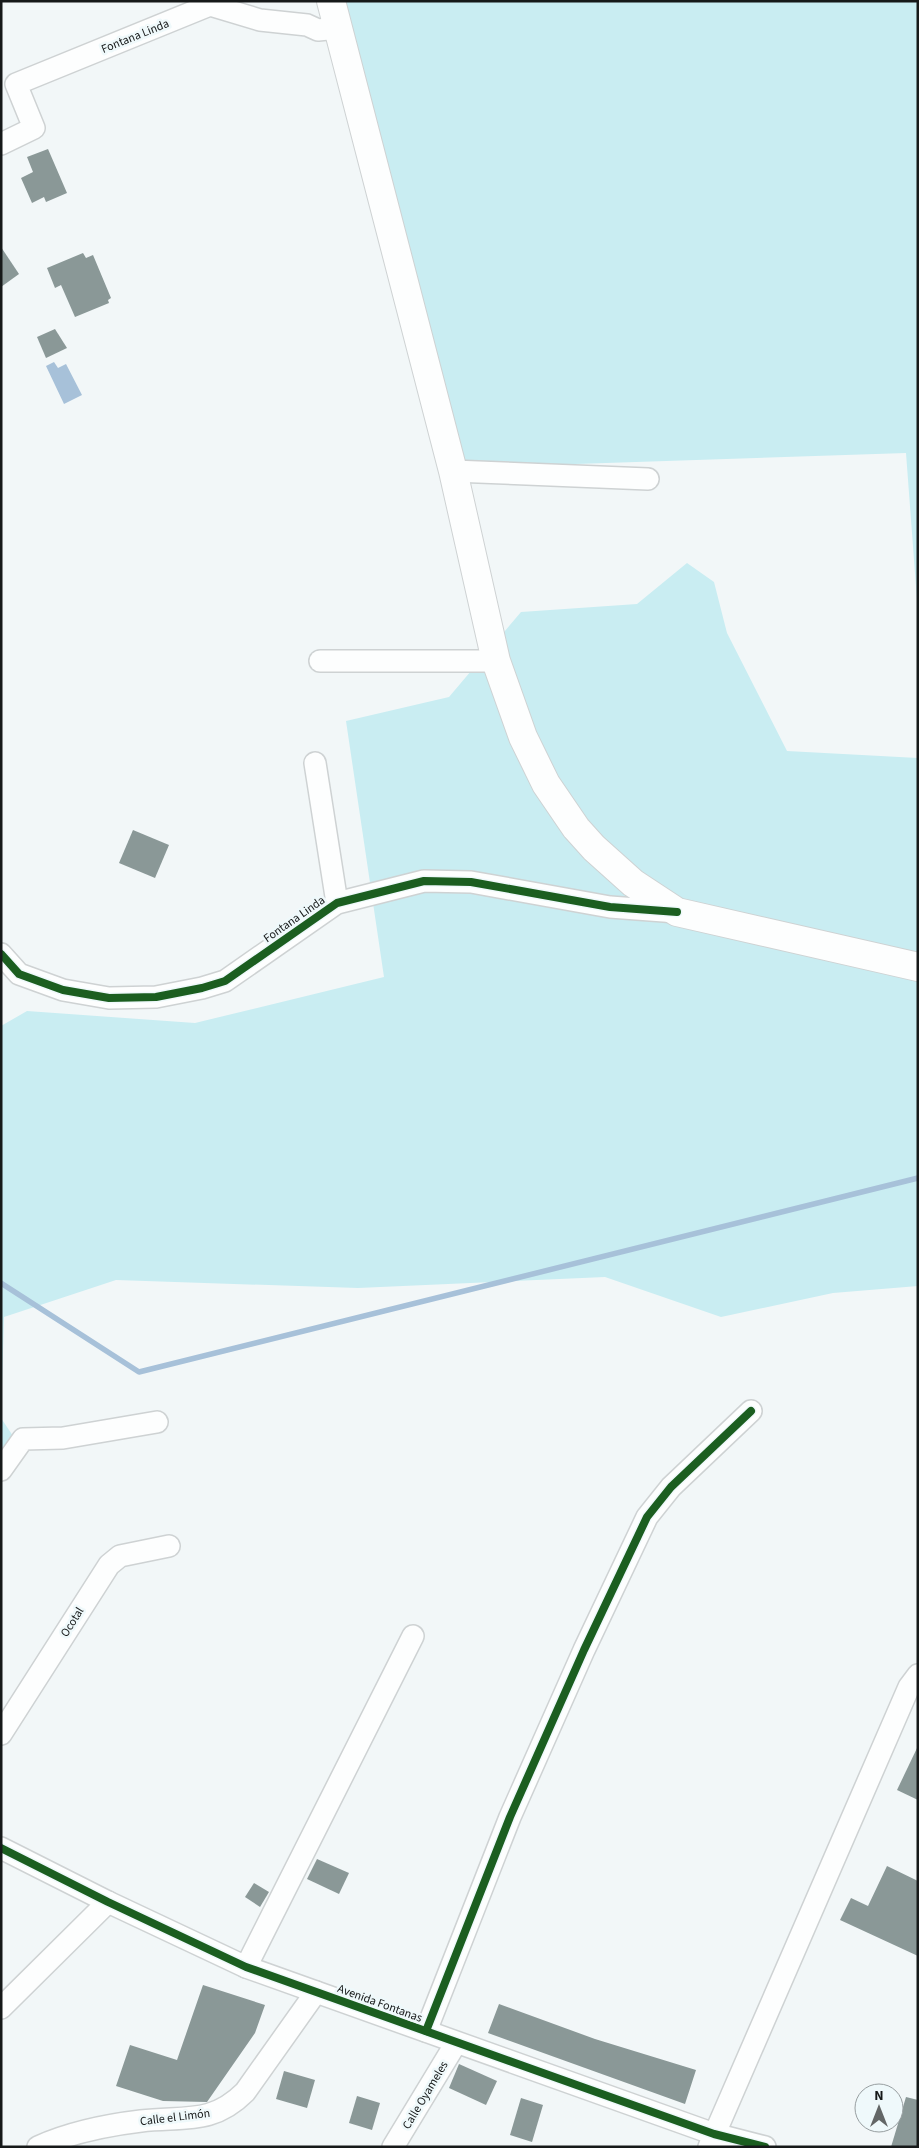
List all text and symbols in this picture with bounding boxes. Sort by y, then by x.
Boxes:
street label: Fontana Linda [99,15,172,58]
street label: Fontana Linda [260,892,329,947]
street label: Ocotal [57,1604,88,1641]
street label: Avenida Fontanas [335,1980,425,2027]
street label: Calle Oyameles [398,2058,452,2133]
north arrow [854,2083,904,2133]
text: N [874,2086,884,2106]
street label: Calle el Limón [139,2105,211,2130]

